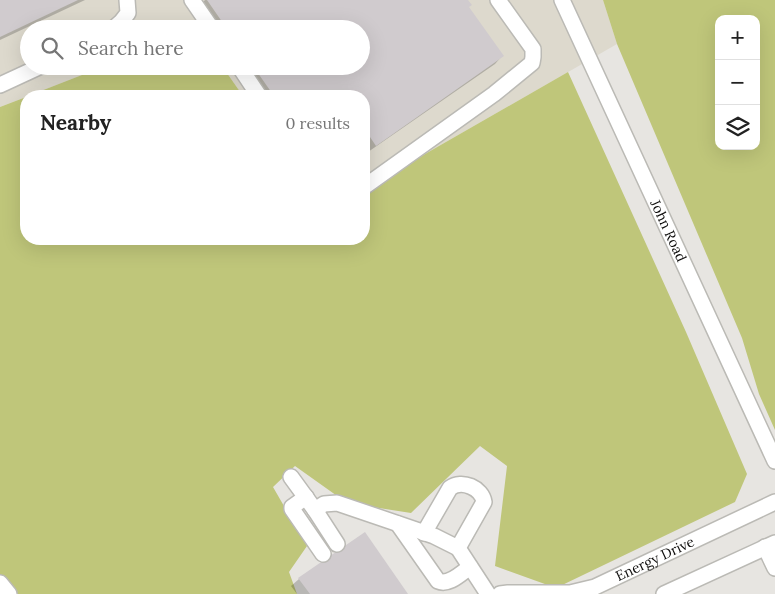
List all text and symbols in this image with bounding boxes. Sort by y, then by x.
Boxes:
map controls [715,15,760,150]
button: + [715,15,760,60]
search box [20,20,370,75]
icon: search [38,34,66,62]
text: Search here [78,36,184,60]
button: − [715,60,760,105]
button: layers [715,105,760,150]
text: Nearby [40,109,111,136]
text: 0 results [285,113,350,133]
street label: John Road [646,196,691,265]
street label: Energy Drive [613,532,698,585]

